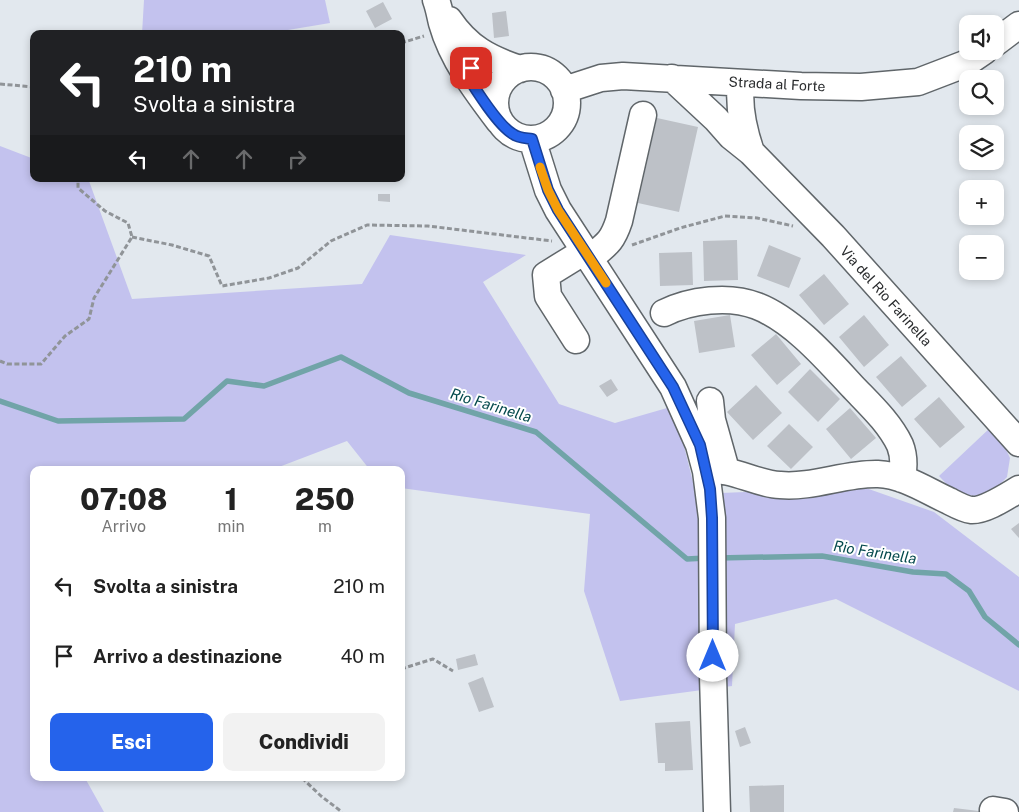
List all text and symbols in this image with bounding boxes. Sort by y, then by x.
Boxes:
map controls [959,15,1004,280]
button: sound [959,15,1004,60]
pin [450,47,492,89]
text: 210 m [133,49,232,90]
icon: left [50,50,115,115]
icon: arrive [457,54,485,82]
button: search [959,70,1004,115]
street label: Strada al Forte [728,73,826,95]
text: Svolta a sinistra [133,91,295,117]
button: layers [959,125,1004,170]
icon: left [124,145,152,173]
icon: ahead [177,145,205,173]
icon: ahead [230,145,258,173]
icon: right [283,145,311,173]
button: + [959,180,1004,225]
button: − [959,235,1004,280]
street label: Via del Rio Farinella [837,243,935,349]
water label: Rio Farinella [448,385,534,425]
text: 07:08 [80,481,167,517]
text: 1 [225,481,238,517]
text: 250 [295,481,355,517]
text: Arrivo [101,517,146,536]
text: min [218,517,245,536]
text: m [318,517,332,536]
water label: Rio Farinella [832,537,918,567]
icon: left [50,572,78,600]
text: Svolta a sinistra [93,575,238,597]
text: 210 m [333,575,385,597]
position arrow [686,629,738,681]
icon: arrive [50,642,78,670]
text: Arrivo a destinazione [93,645,282,667]
text: 40 m [340,645,385,667]
button: Esci [50,713,213,771]
button: Condividi [223,713,385,771]

